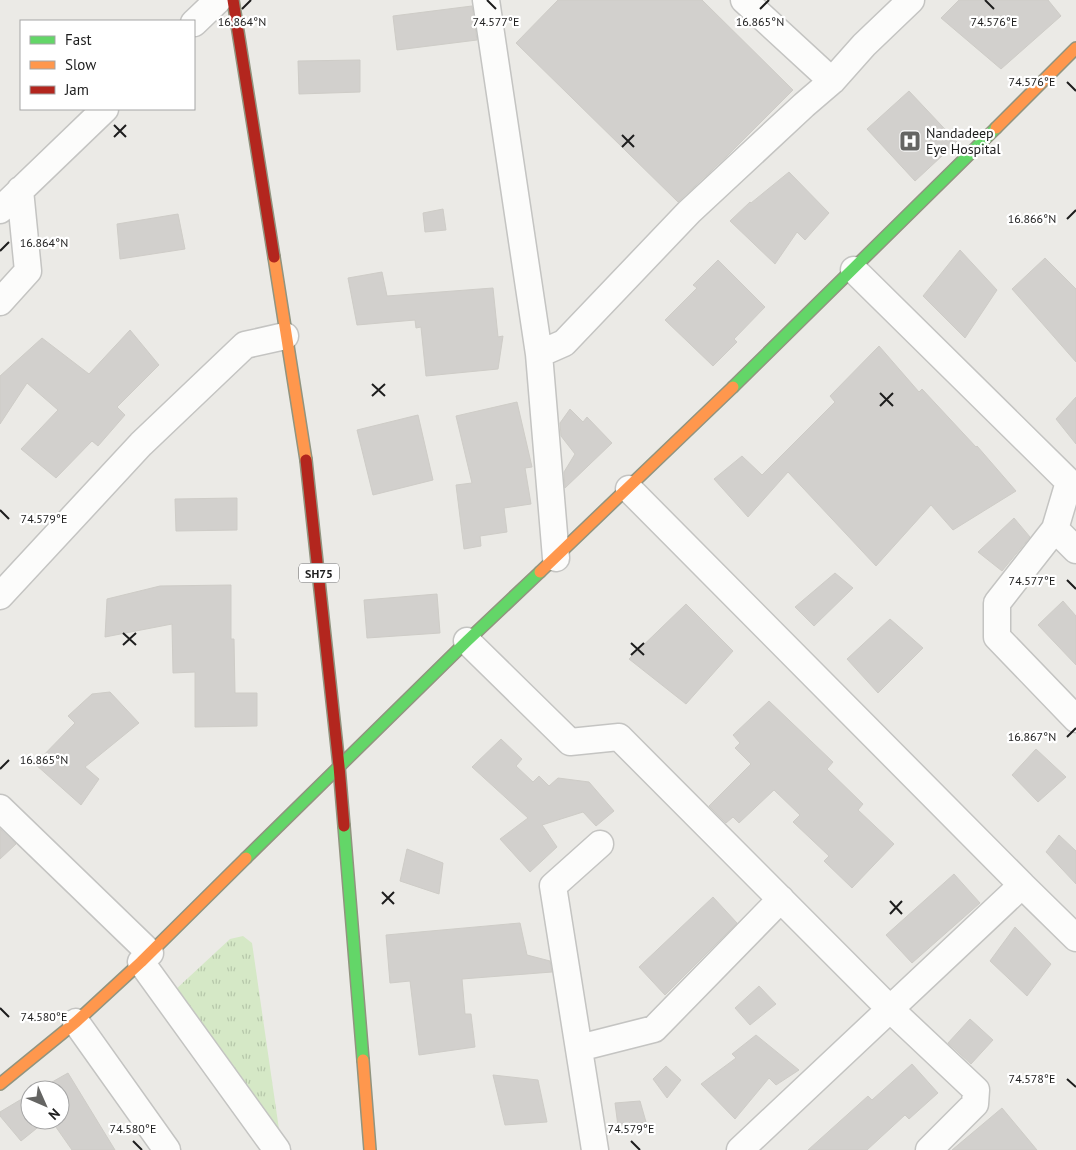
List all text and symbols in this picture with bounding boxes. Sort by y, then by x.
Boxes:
text: 16.864°N [218,14,266,29]
text: 74.577°E [473,14,519,29]
text: 16.865°N [736,14,784,29]
text: 74.576°E [971,14,1017,29]
legend [20,20,195,110]
text: Fast [65,30,92,49]
text: Slow [65,55,96,74]
text: 74.576°E [1009,74,1055,89]
text: Jam [64,80,89,99]
place label: Nandadeep Eye Hospital [926,124,1001,158]
hospital icon: Nandadeep Eye Hospital [898,129,922,153]
text: 16.866°N [1008,211,1056,226]
text: 16.864°N [20,235,68,250]
text: 74.579°E [21,511,67,526]
road number: SH75 [299,564,339,582]
text: 74.577°E [1009,573,1055,588]
text: 16.867°N [1008,729,1056,744]
text: 16.865°N [20,752,68,767]
text: 74.580°E [21,1009,67,1024]
text: 74.578°E [1009,1071,1055,1086]
north arrow [20,1080,70,1130]
text: N [45,1105,64,1124]
text: 74.580°E [110,1121,156,1136]
text: 74.579°E [608,1121,654,1136]

